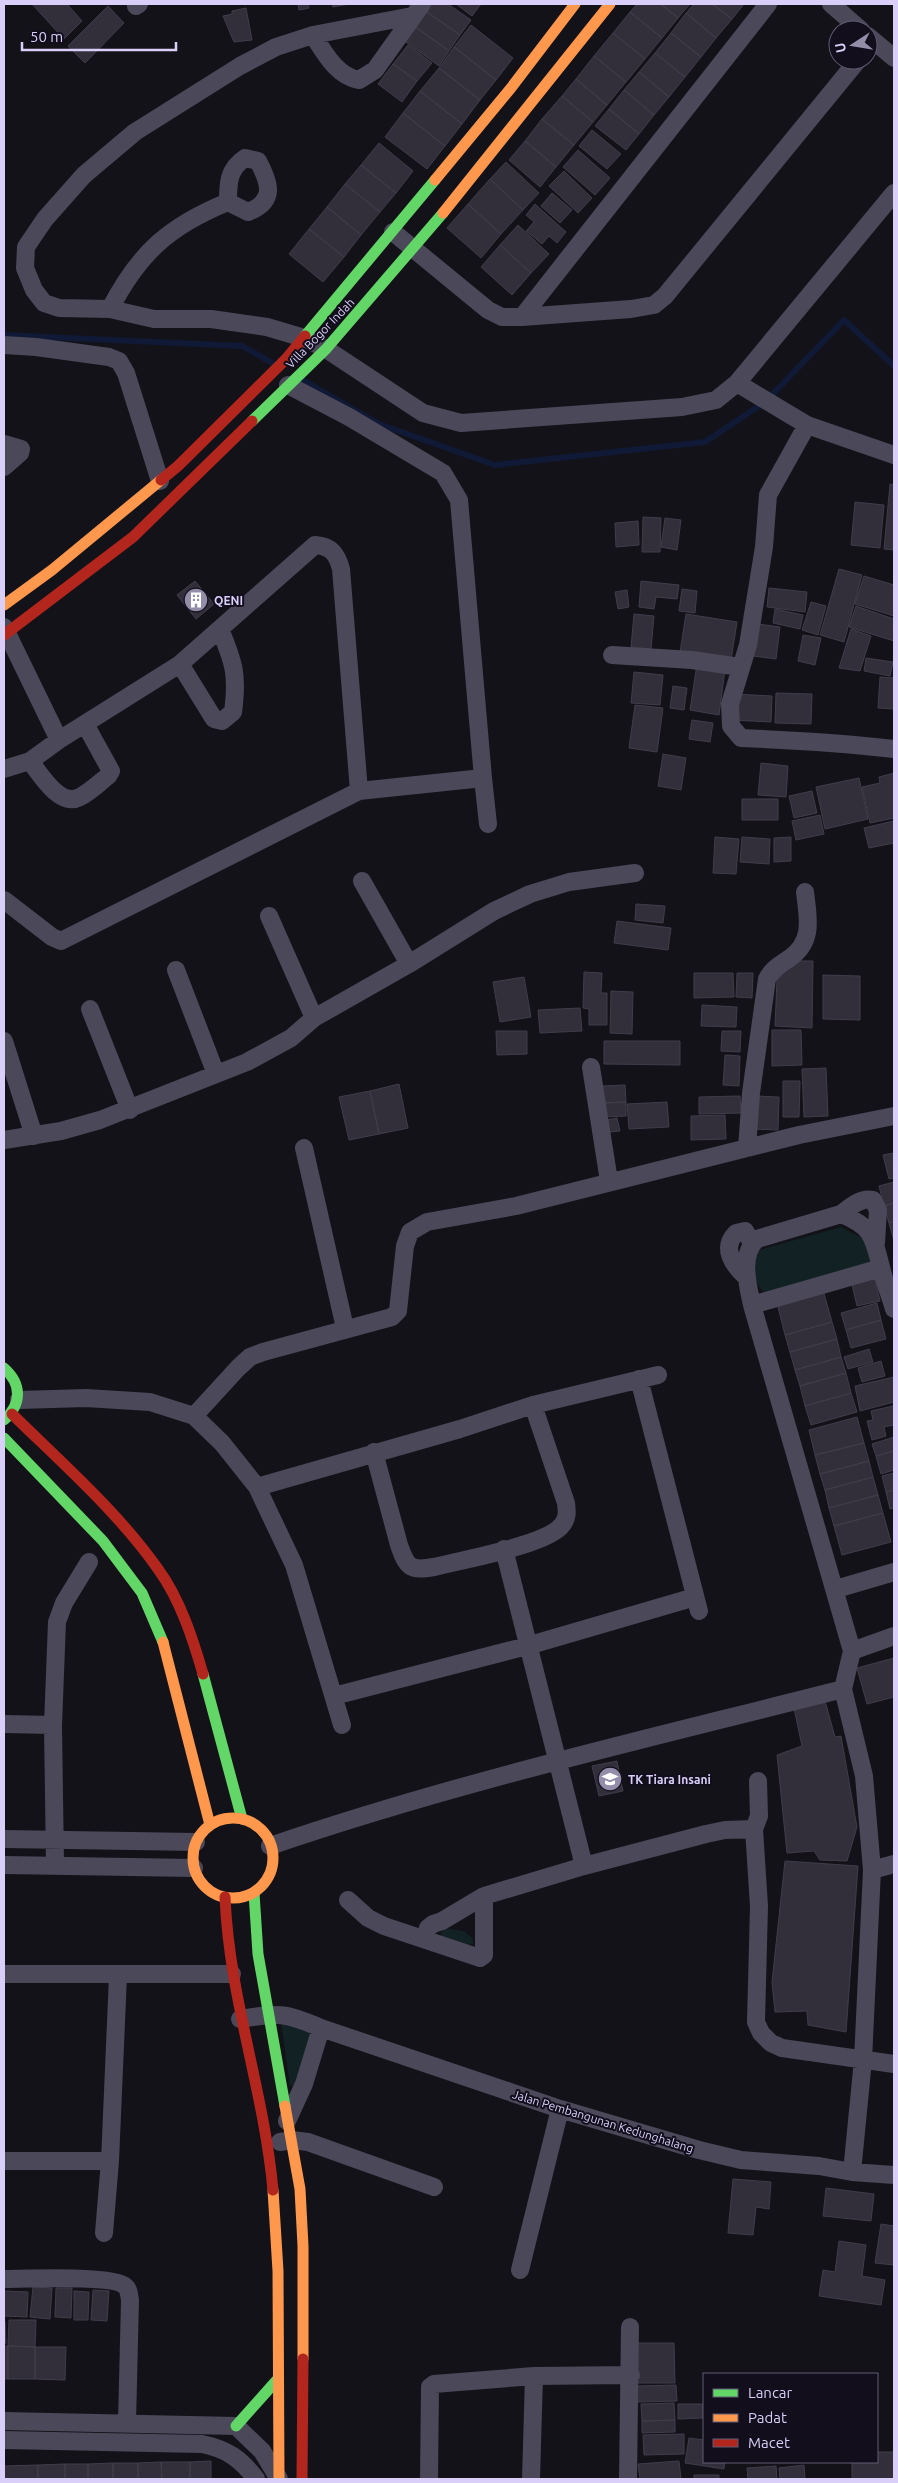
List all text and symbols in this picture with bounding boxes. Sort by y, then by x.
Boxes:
scale bar [22,20,176,52]
north arrow [828,20,878,70]
text: 50 m [30,28,63,45]
text: U [831,41,849,54]
street label: Villa Bogor Indah [283,295,357,371]
building icon: QENI [183,587,209,613]
place label: QENI [214,594,243,607]
school or university icon: TK Tiara Insani [597,1766,623,1792]
place label: TK Tiara Insani [628,1773,711,1786]
street label: Jalan Pembangunan Kedunghalang [511,2087,695,2155]
legend [703,2373,878,2463]
text: Lancar [748,2384,793,2401]
text: Padat [748,2409,787,2426]
text: Macet [748,2434,790,2451]

